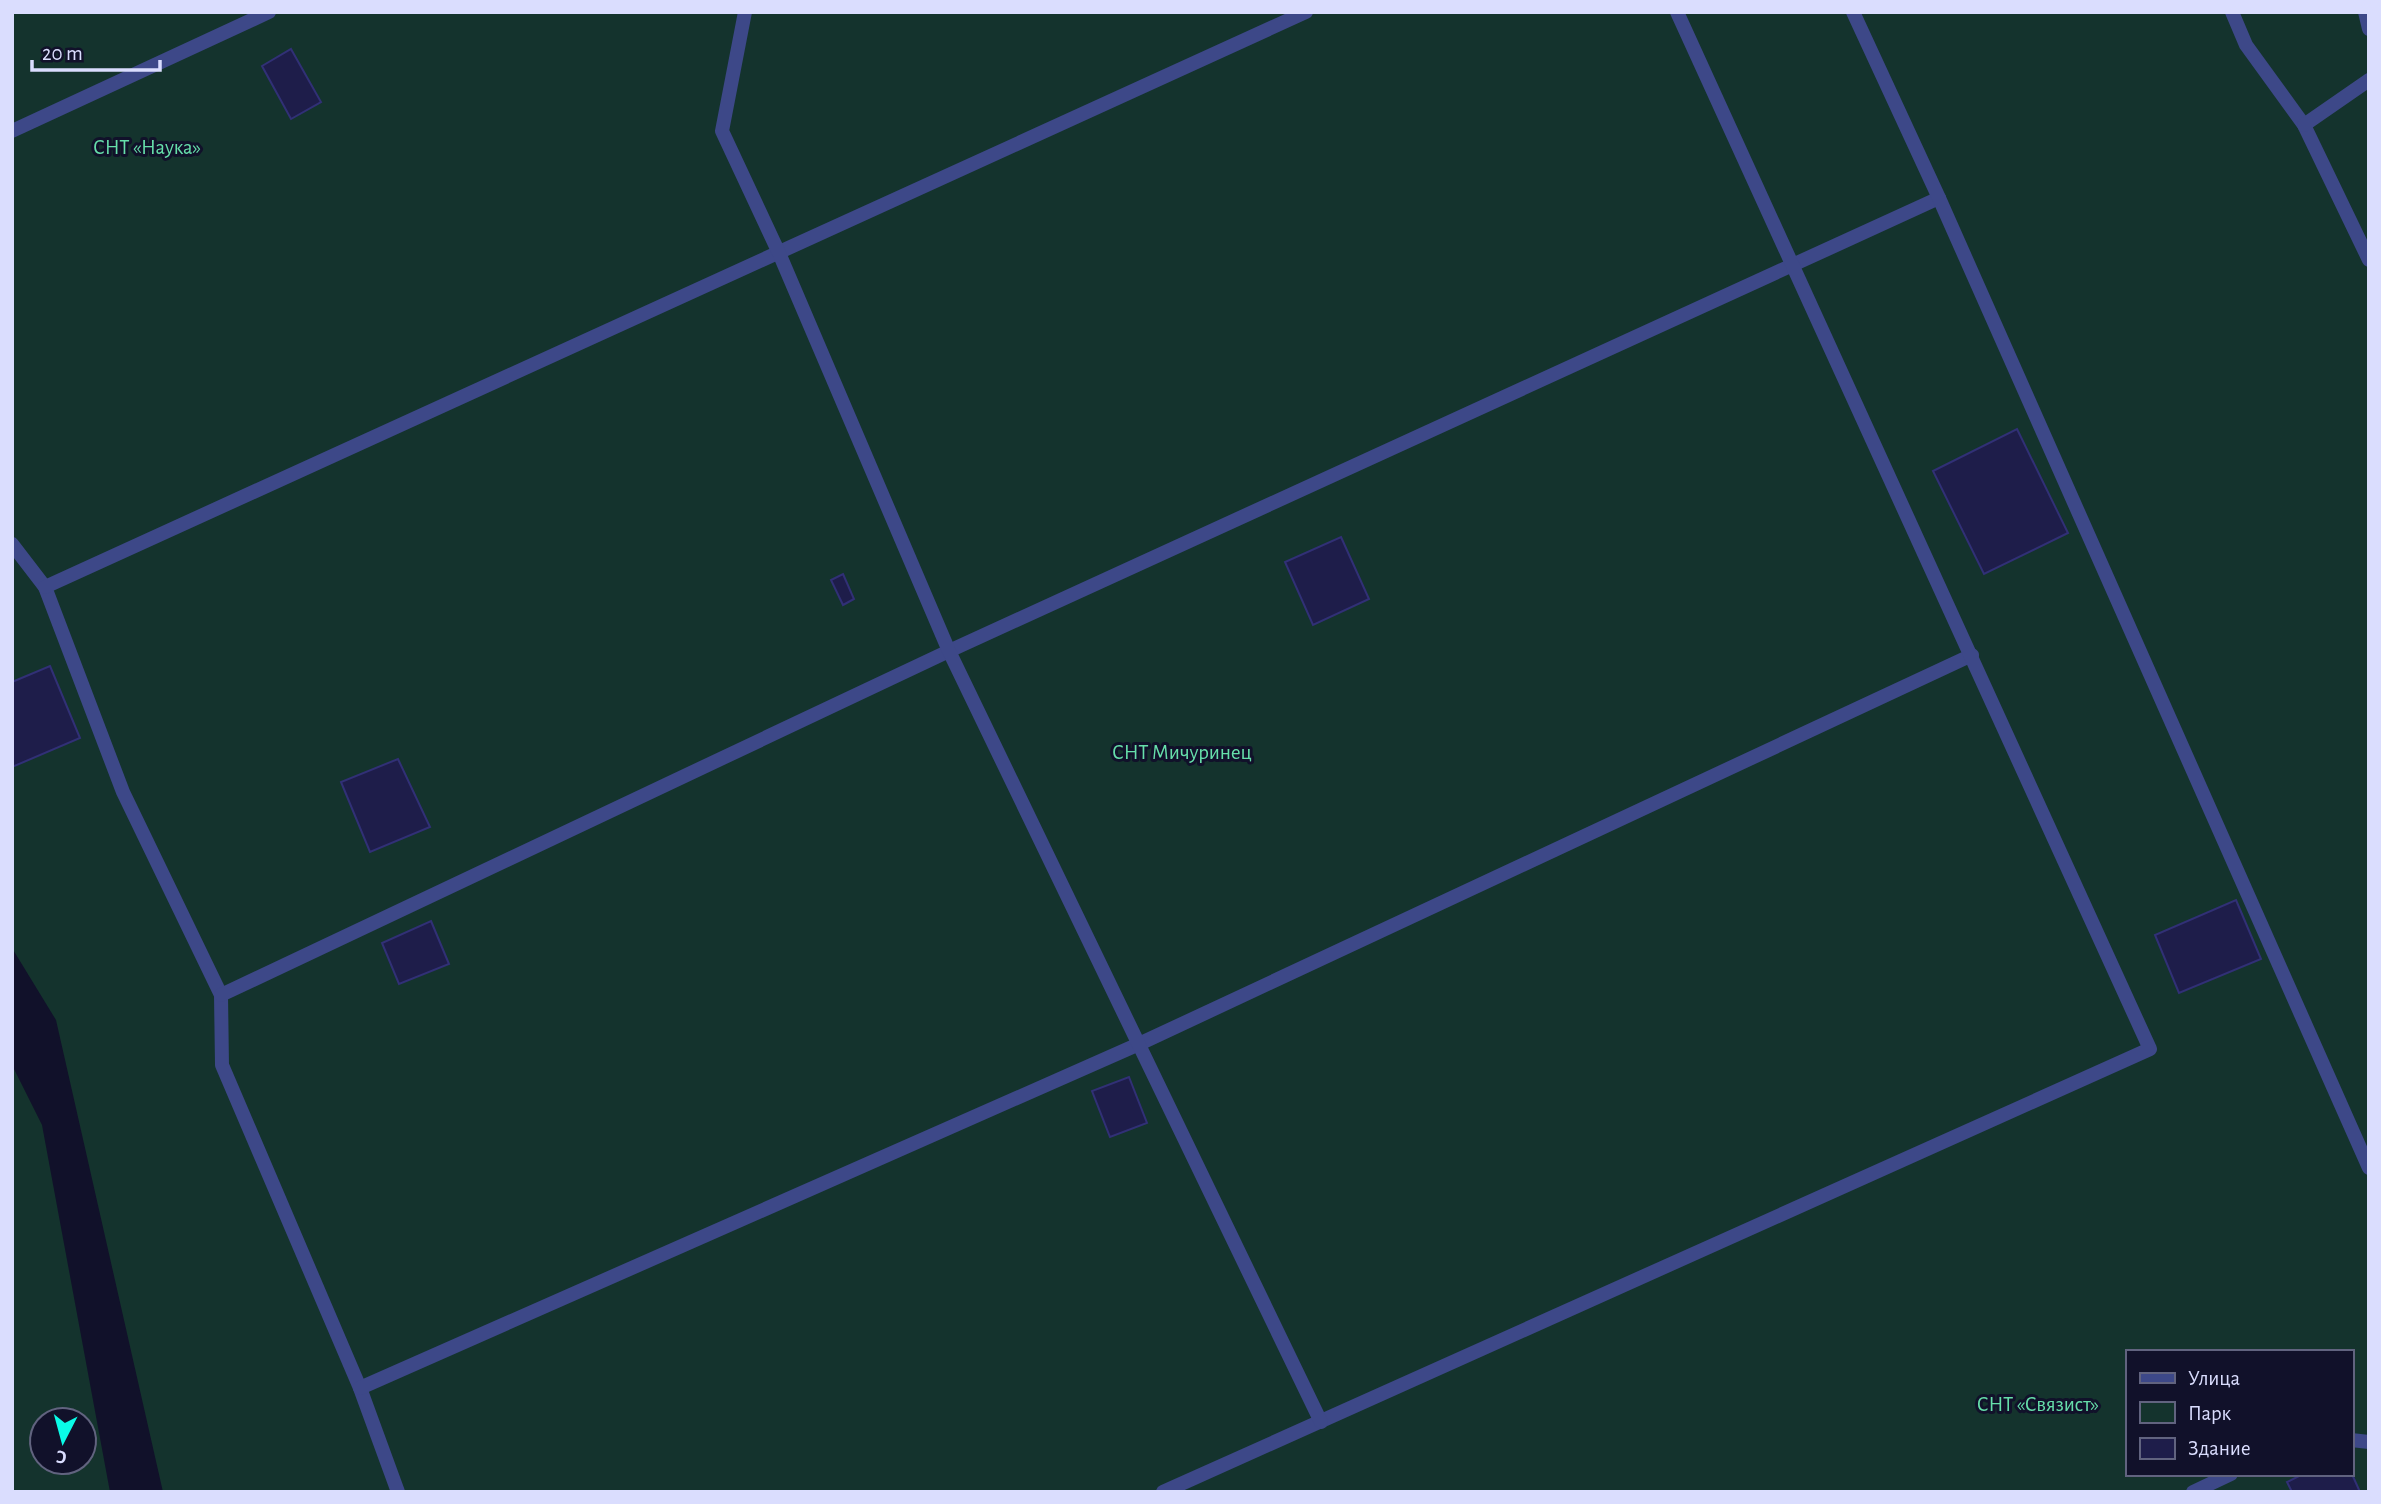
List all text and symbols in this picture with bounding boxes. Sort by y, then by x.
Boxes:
scale bar [32,28,159,72]
text: 20 m [42,43,83,64]
park label: СНТ «Наука» [93,137,201,158]
park label: СНТ Мичуринец [1112,742,1252,763]
legend [2126,1350,2353,1476]
text: Улица [2188,1368,2241,1389]
park label: СНТ «Связист» [1977,1394,2099,1415]
text: Парк [2188,1403,2232,1424]
north arrow [28,1406,98,1476]
text: Здание [2188,1438,2251,1459]
text: С [55,1446,68,1466]

